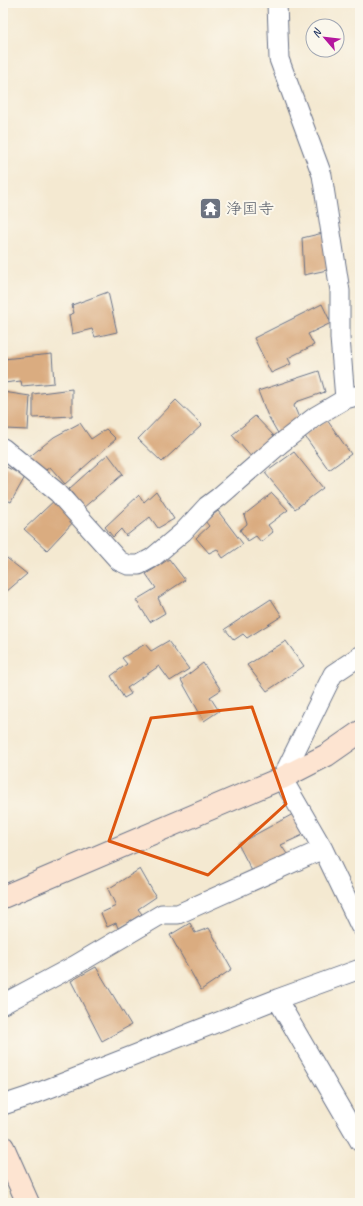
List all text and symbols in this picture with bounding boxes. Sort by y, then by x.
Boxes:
north arrow [305,18,345,58]
text: N [308,25,325,40]
temple icon: 浄国寺 [198,196,224,222]
place label: 浄国寺 [226,199,274,219]

